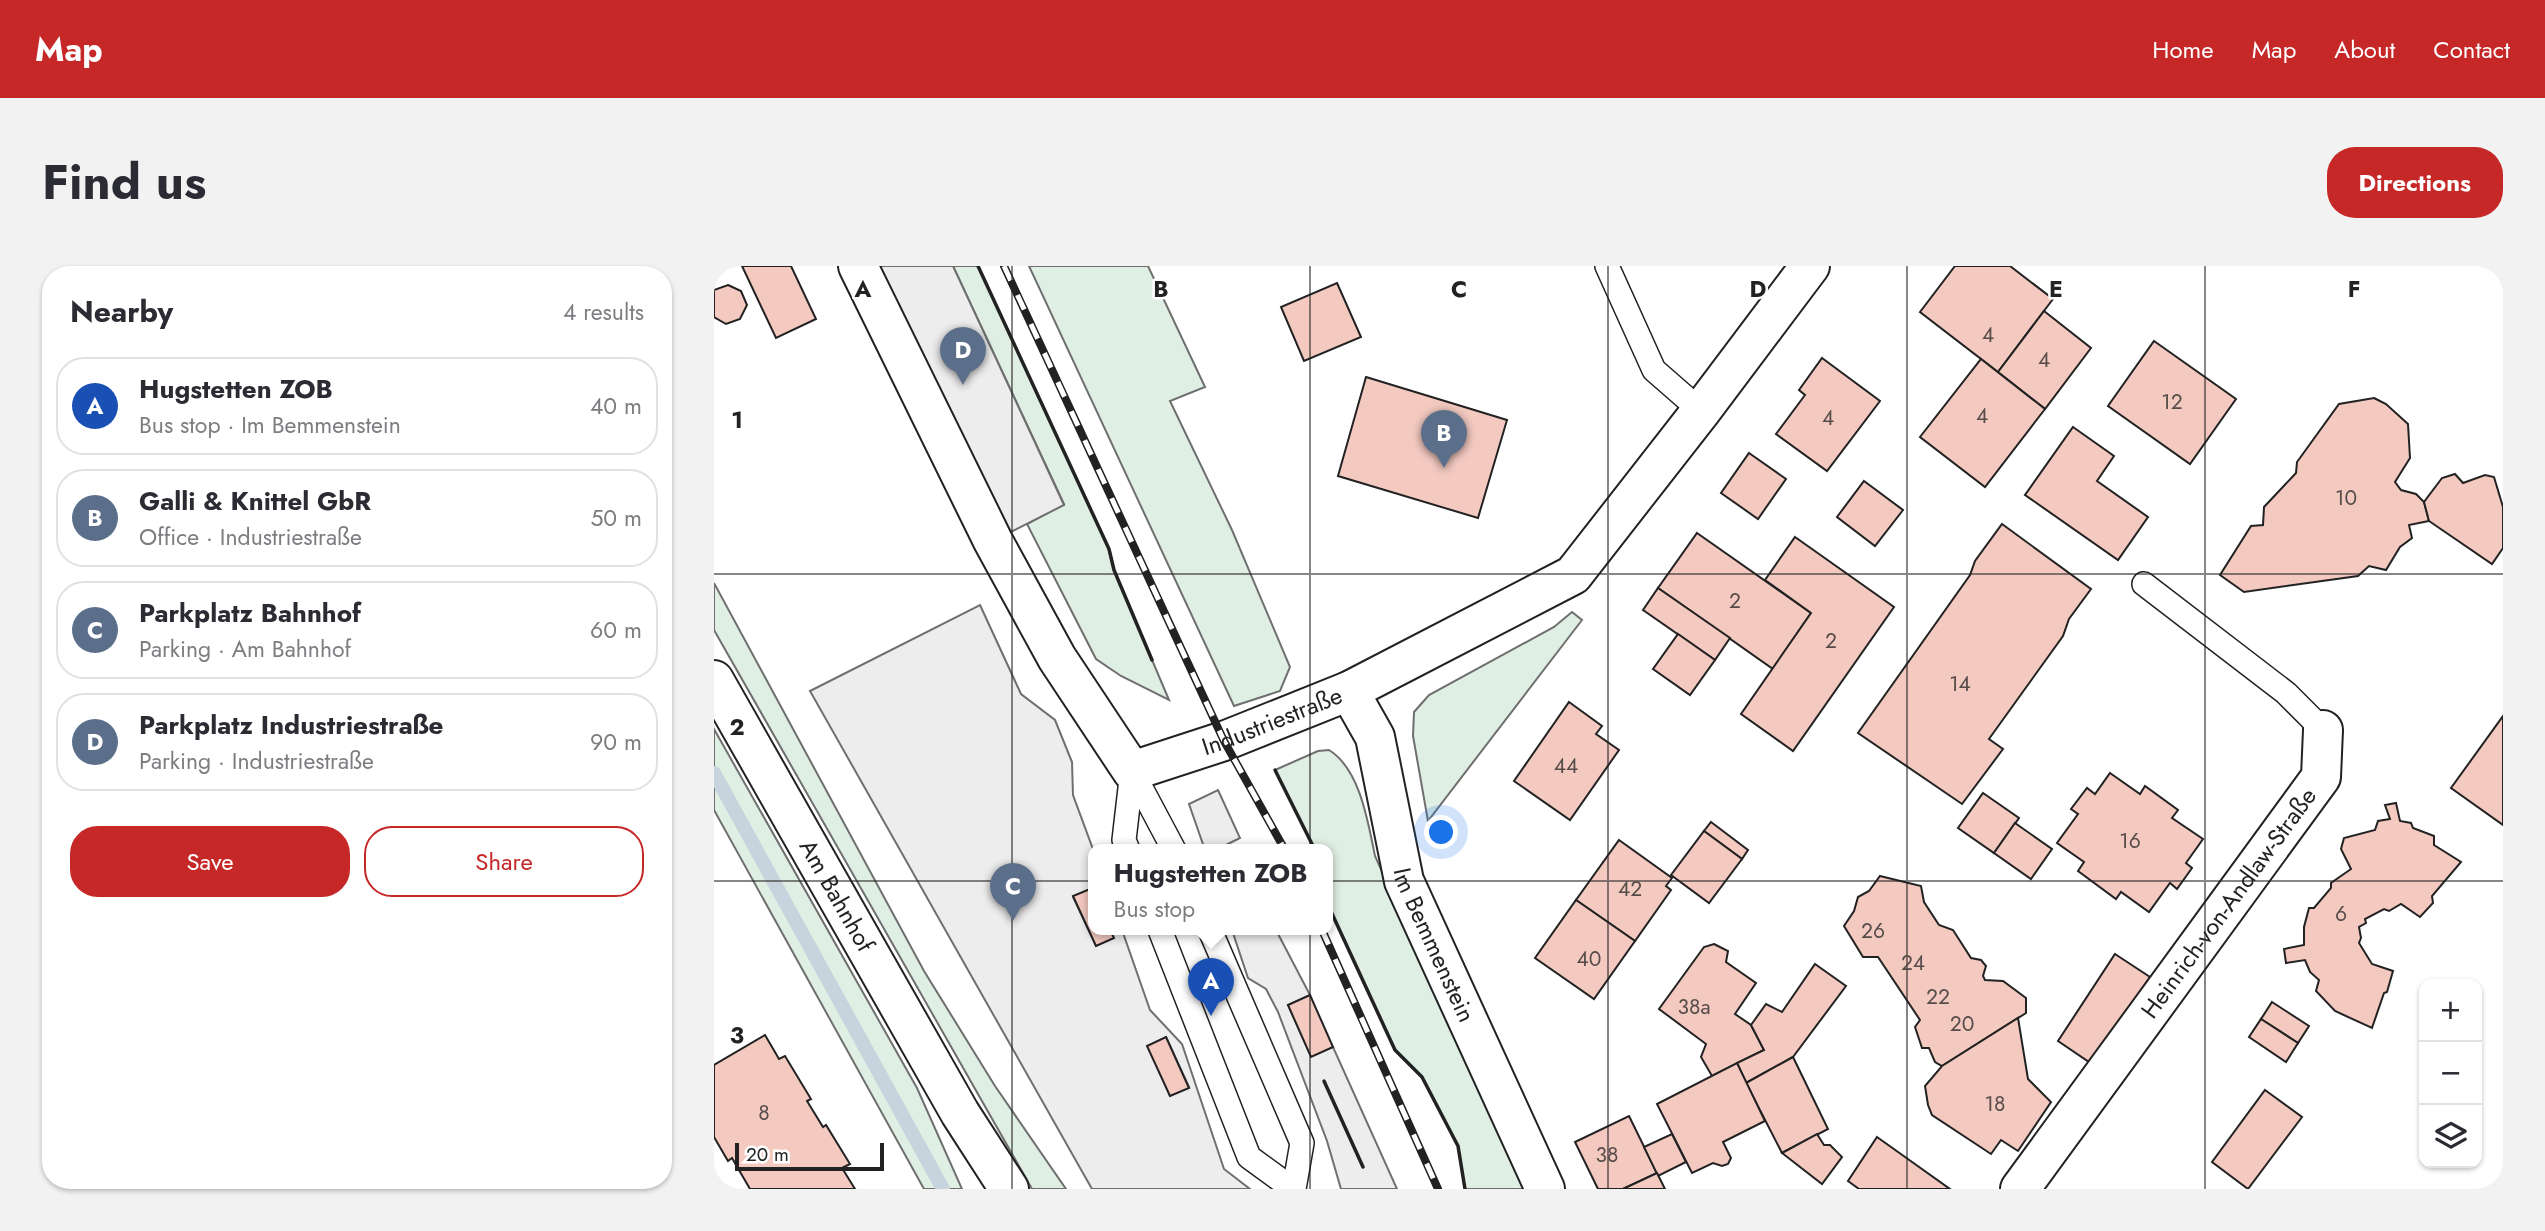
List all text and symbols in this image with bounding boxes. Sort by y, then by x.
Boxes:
text: Map [35,26,103,73]
text: Home [2152,32,2214,67]
text: Map [2252,32,2296,67]
text: About [2334,32,2395,67]
text: Contact [2433,32,2510,67]
text: Find us [42,147,206,217]
button: Directions [2327,147,2503,218]
text: A [854,272,872,306]
text: B [1153,272,1169,306]
text: C [1451,272,1467,306]
text: D [1750,272,1767,306]
text: E [2049,272,2063,306]
text: F [2348,272,2360,306]
text: Nearby [70,290,173,333]
text: 4 results [563,295,644,329]
house number: 4 [1982,320,1994,350]
pin: D [940,327,986,385]
house number: 4 [2038,345,2050,375]
text: Hugstetten ZOB [139,370,333,408]
house number: 12 [2161,387,2183,417]
text: A [87,389,103,423]
text: 40 m [590,389,642,423]
house number: 4 [1976,401,1988,431]
text: 1 [731,403,743,437]
house number: 4 [1822,403,1834,433]
text: Bus stop · Im Bemmenstein [139,408,401,442]
pin: B [1421,410,1467,468]
text: Galli & Knittel GbR [139,482,371,520]
house number: 10 [2335,483,2357,513]
text: B [87,501,103,535]
text: 50 m [590,501,642,535]
text: Office · Industriestraße [139,520,362,554]
house number: 2 [1729,586,1741,616]
text: Parkplatz Bahnhof [139,594,361,632]
text: C [87,613,103,647]
text: 60 m [590,613,642,647]
house number: 2 [1825,626,1837,656]
text: Parking · Am Bahnhof [139,632,351,666]
house number: 14 [1949,669,1971,699]
street label: Industriestraße [1197,677,1347,764]
text: Parkplatz Industriestraße [139,706,443,744]
text: 2 [729,710,745,744]
text: D [87,725,103,759]
text: 90 m [590,725,642,759]
text: Parking · Industriestraße [139,744,374,778]
house number: 44 [1554,751,1578,781]
street label: Heinrich-von-Andlaw-Straße [2132,780,2325,1025]
your location [1424,815,1458,849]
button: Save [70,826,350,897]
button: Share [364,826,644,897]
house number: 16 [2119,826,2141,856]
street label: Am Bahnhof [791,833,883,959]
popup [1088,844,1333,935]
text: Hugstetten ZOB [1114,854,1307,892]
pin: C [990,863,1036,921]
street label: Im Bemmenstein [1385,865,1484,1028]
house number: 42 [1618,874,1642,904]
text: Bus stop [1114,892,1195,926]
house number: 6 [2335,899,2347,929]
house number: 26 [1861,916,1885,946]
house number: 40 [1577,944,1601,974]
house number: 24 [1901,948,1925,978]
pin: A [1188,958,1234,1016]
map controls [2419,979,2482,1168]
button: + [2419,979,2482,1042]
house number: 22 [1926,982,1950,1012]
house number: 38a [1677,992,1711,1022]
house number: 20 [1950,1009,1974,1039]
text: 3 [730,1018,744,1052]
button: − [2419,1042,2482,1105]
house number: 18 [1985,1089,2005,1119]
house number: 8 [758,1098,770,1128]
button: layers [2419,1105,2482,1168]
scale bar [735,1140,884,1172]
house number: 38 [1596,1140,1618,1170]
text: 20 m [746,1141,789,1168]

